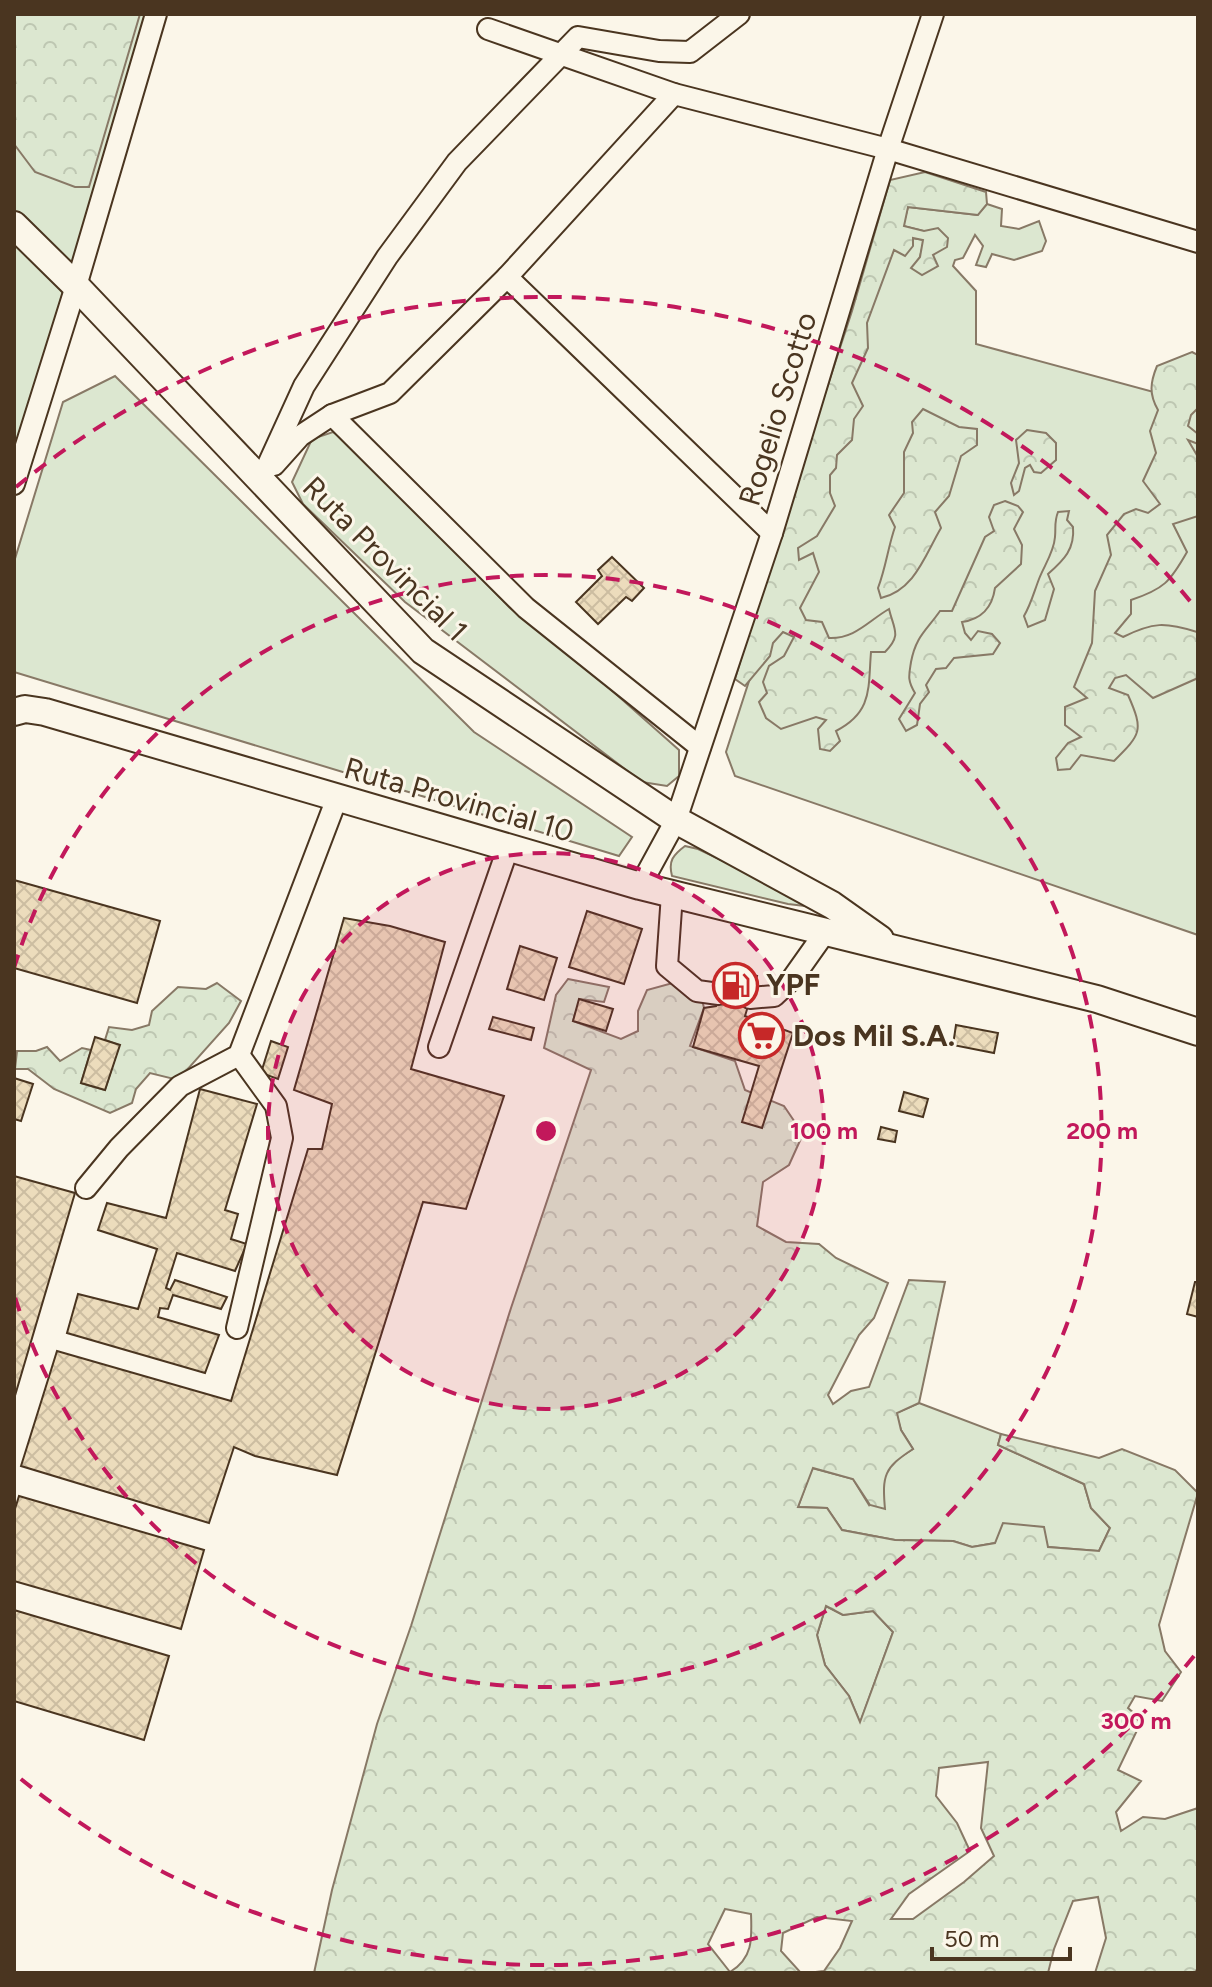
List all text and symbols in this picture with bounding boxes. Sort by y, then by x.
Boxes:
street label: Rogelio Scotto [731,308,825,510]
street label: Ruta Provincial 1 [295,468,476,649]
street label: Ruta Provincial 10 [340,749,578,850]
fuel station icon: YPF [711,961,759,1009]
place label: YPF [766,966,820,1003]
supermarket icon: Dos Mil S.A. [738,1012,786,1060]
place label: Dos Mil S.A. [793,1017,955,1054]
text: 100 m [790,1116,858,1145]
text: 200 m [1066,1116,1138,1145]
centre of rings [532,1117,560,1145]
text: 300 m [1100,1706,1172,1735]
scale bar [932,1911,1070,1961]
text: 50 m [944,1924,1000,1953]

